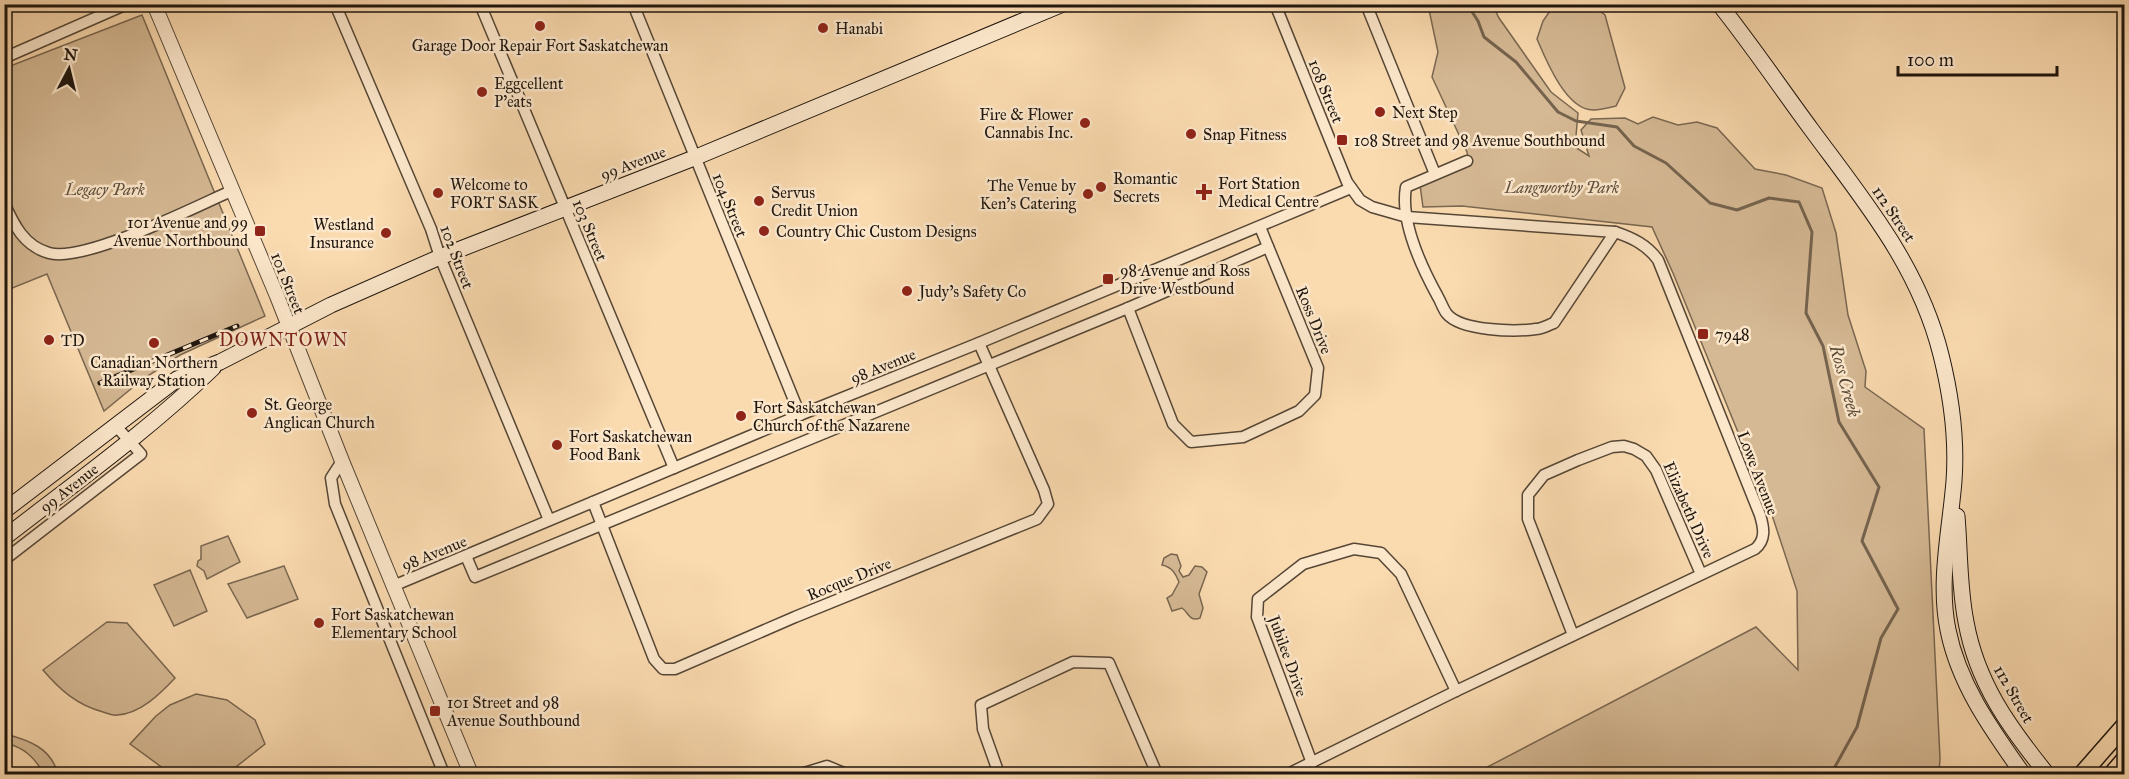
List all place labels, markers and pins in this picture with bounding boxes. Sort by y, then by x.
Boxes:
marker: Garage Door Repair Fort Saskatchewan [533,19,547,33]
place label: Hanabi [835,19,884,38]
marker: Hanabi [816,21,830,35]
place label: Garage Door Repair Fort Saskatchewan [412,36,669,56]
place label: Eggcellent P’eats [494,74,564,111]
marker: Eggcellent P’eats [475,85,489,99]
place label: Next Step [1392,103,1458,122]
place label: Fire & Flower Cannabis Inc. [979,105,1073,142]
marker: Next Step [1373,105,1387,119]
marker: Fire & Flower Cannabis Inc. [1078,116,1092,130]
place label: Snap Fitness [1203,125,1287,144]
marker: Snap Fitness [1184,127,1198,141]
place label: 108 Street and 98 Avenue Southbound [1354,131,1605,150]
marker: 108 Street and 98 Avenue Southbound [1335,133,1349,147]
place label: Romantic Secrets [1113,169,1178,206]
place label: Fort Station Medical Centre [1218,174,1319,211]
place label: Welcome to FORT SASK [450,175,539,212]
place label: The Venue by Ken’s Catering [980,176,1077,214]
marker: Romantic Secrets [1094,180,1108,194]
place label: Servus Credit Union [771,183,858,220]
marker: Fort Station Medical Centre [1195,183,1213,201]
marker: Welcome to FORT SASK [431,186,445,200]
marker: The Venue by Ken’s Catering [1081,187,1095,201]
marker: Servus Credit Union [752,194,766,208]
place label: 101 Avenue and 99 Avenue Northbound [112,213,248,250]
place label: Westland Insurance [309,215,374,252]
place label: Country Chic Custom Designs [776,222,977,242]
marker: 101 Avenue and 99 Avenue Northbound [253,224,267,238]
marker: Country Chic Custom Designs [757,224,771,238]
marker: Westland Insurance [379,226,393,240]
place label: 98 Avenue and Ross Drive Westbound [1120,261,1250,298]
marker: 98 Avenue and Ross Drive Westbound [1101,272,1115,286]
place label: Judy's Safety Co [917,282,1026,302]
marker: Judy's Safety Co [900,284,914,298]
place label: 7948 [1715,325,1750,344]
marker: 7948 [1696,327,1710,341]
place label: TD [61,331,85,350]
marker: TD [42,333,56,347]
marker: Canadian Northern Railway Station [147,336,161,350]
place label: Canadian Northern Railway Station [90,353,218,390]
place label: St. George Anglican Church [263,395,375,433]
place label: Fort Saskatchewan Church of the Nazarene [753,398,910,435]
marker: St. George Anglican Church [245,406,259,420]
marker: Fort Saskatchewan Church of the Nazarene [734,409,748,423]
place label: Fort Saskatchewan Food Bank [569,427,692,464]
marker: Fort Saskatchewan Food Bank [550,438,564,452]
place label: Fort Saskatchewan Elementary School [331,605,457,642]
marker: Fort Saskatchewan Elementary School [312,616,326,630]
place label: 101 Street and 98 Avenue Southbound [446,693,580,730]
marker: 101 Street and 98 Avenue Southbound [428,704,442,718]

